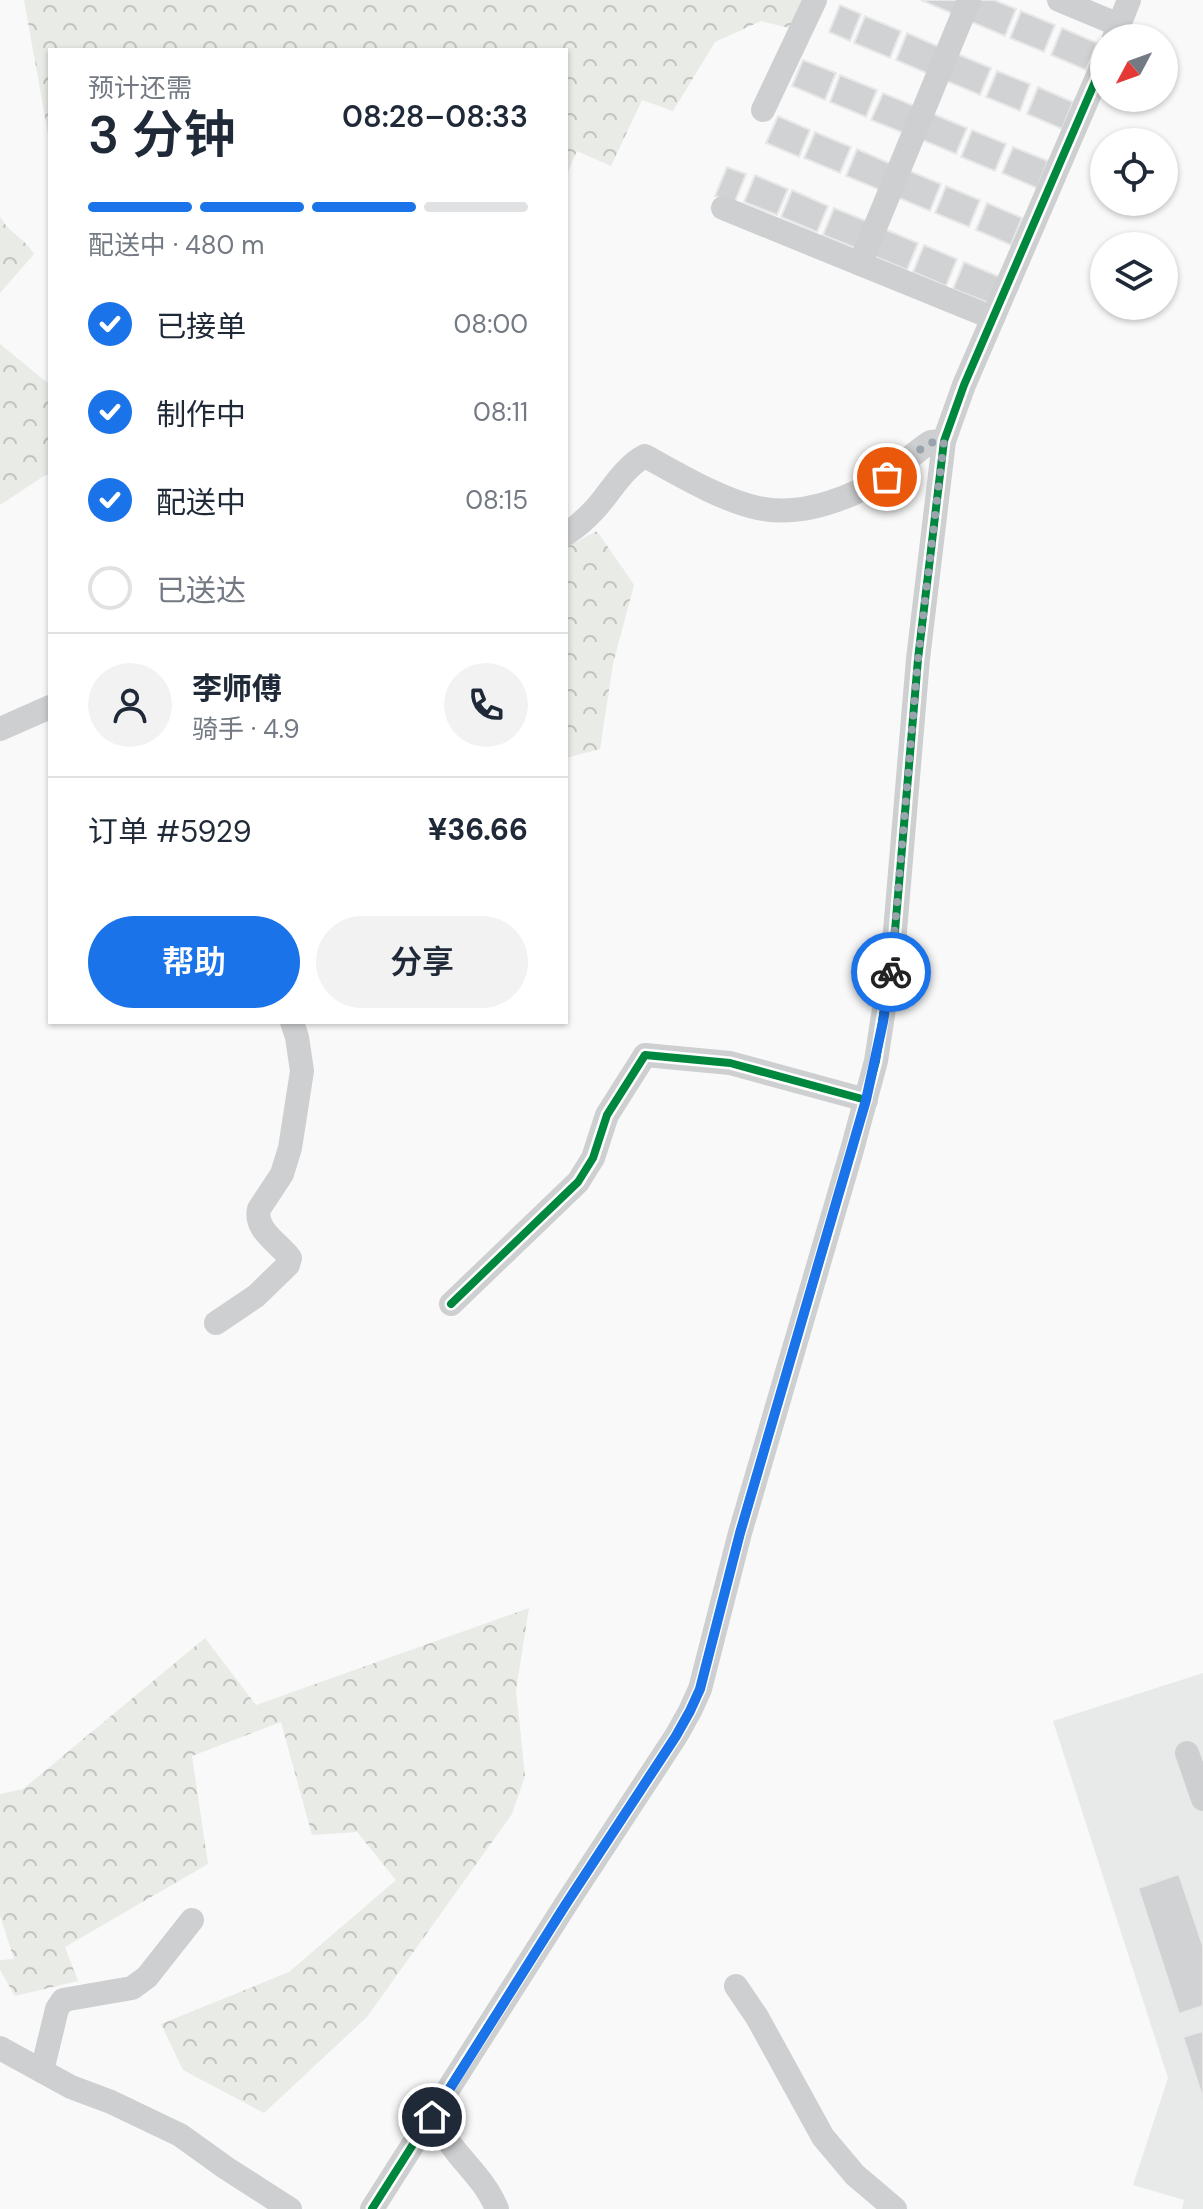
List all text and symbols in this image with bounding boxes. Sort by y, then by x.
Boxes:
north arrow [1090,24,1178,112]
map controls [1090,24,1178,320]
text: 预计还需 [88,71,192,105]
text: 08:28–08:33 [342,97,528,136]
text: 3 分钟 [88,101,236,169]
button: locate [1090,128,1178,216]
text: 配送中 · 480 m [88,228,264,262]
button: layers [1090,232,1178,320]
icon: check [88,302,132,346]
text: 已接单 [156,307,246,346]
text: 08:00 [454,307,528,341]
icon: check [88,390,132,434]
text: 制作中 [156,395,246,434]
text: 08:11 [473,395,528,429]
pin [853,443,921,511]
icon: bag [865,455,909,499]
icon: check [88,478,132,522]
text: 配送中 [156,483,246,522]
text: 08:15 [465,483,528,517]
text: 已送达 [156,571,246,610]
button: person [88,663,172,747]
button: phone [444,663,528,747]
text: 李师傅 [192,669,282,708]
text: 骑手 · 4.9 [192,712,299,746]
text: ¥36.66 [428,810,528,849]
text: 订单 #5929 [88,812,252,851]
button: 帮助 [88,916,300,1008]
button: 分享 [316,916,528,1008]
courier [851,932,931,1012]
icon: bike [869,950,913,994]
pin [398,2083,466,2151]
icon: home [410,2095,454,2139]

